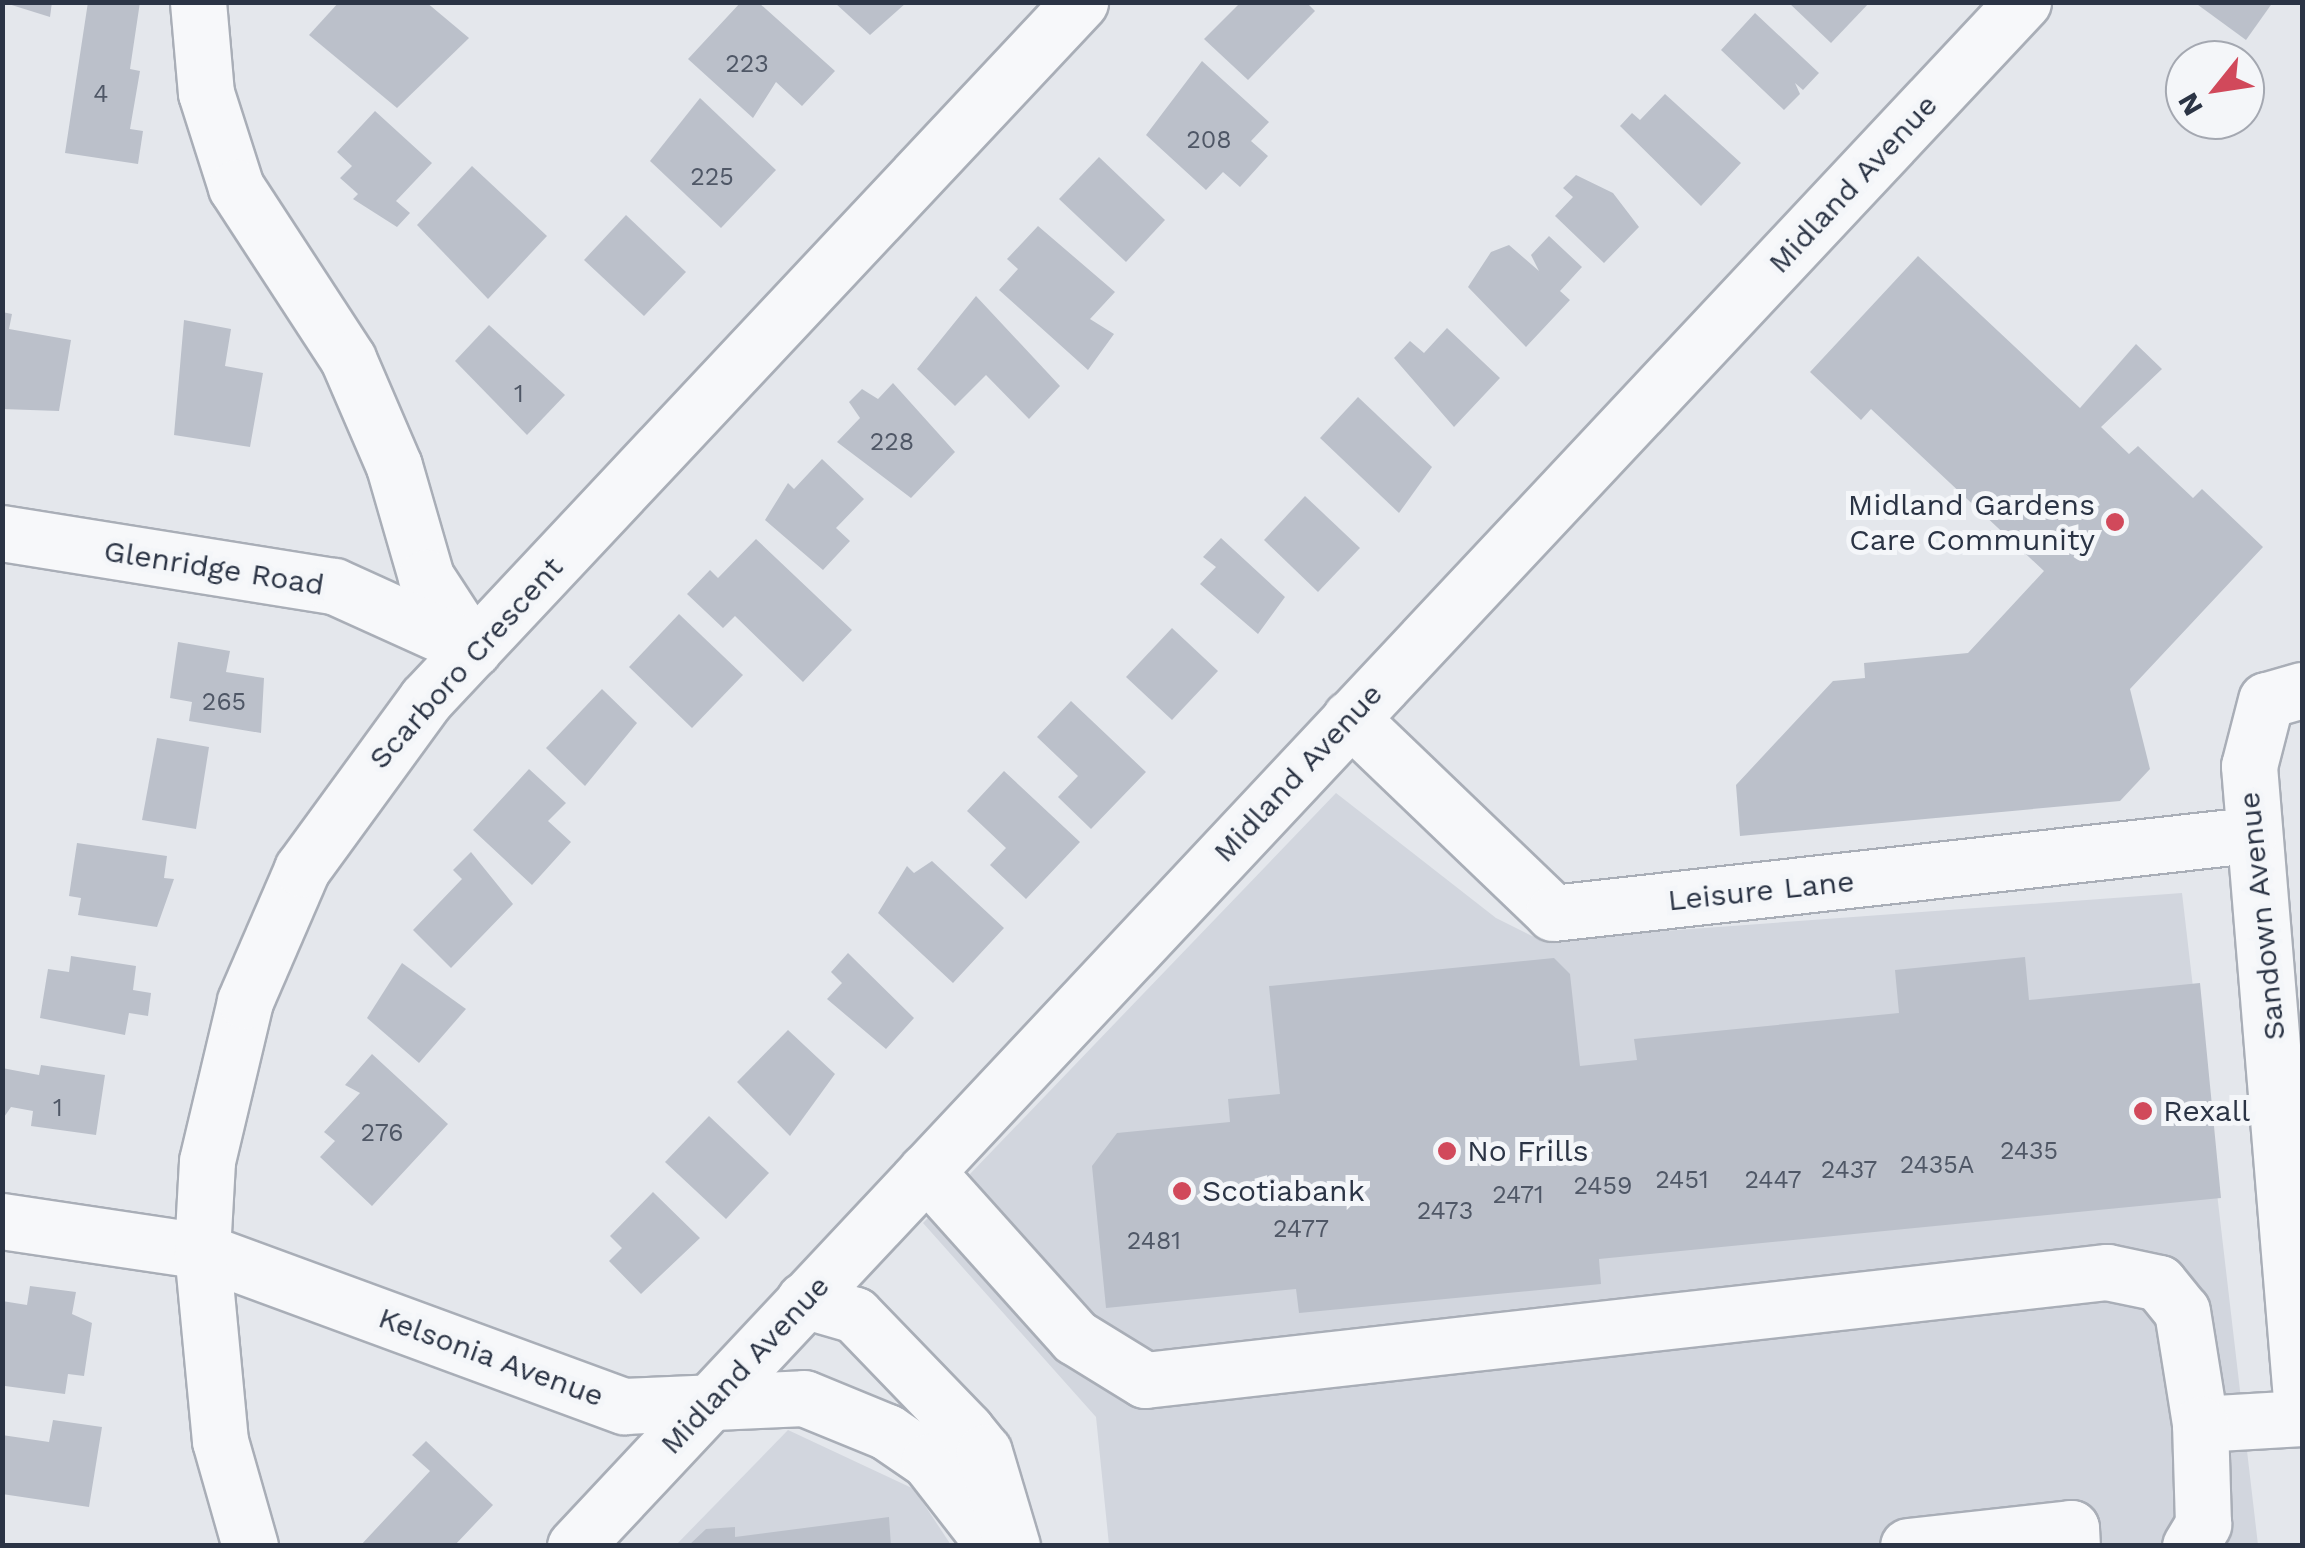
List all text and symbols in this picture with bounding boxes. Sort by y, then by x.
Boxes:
north arrow [2165,40,2265,140]
house number: 223 [725,49,769,79]
house number: 4 [93,79,109,109]
street label: Midland Avenue [1761,87,1945,281]
text: N [2171,87,2210,121]
house number: 208 [1186,125,1232,155]
house number: 225 [690,162,734,192]
house number: 1 [514,379,524,409]
house number: 228 [870,427,914,457]
place label: Midland Gardens Care Community [1848,487,2095,558]
marker: Midland Gardens Care Community [2104,511,2126,533]
street label: Glenridge Road [101,533,327,603]
street label: Scarboro Crescent [361,550,571,776]
street label: Midland Avenue [1206,676,1390,870]
house number: 265 [202,687,246,717]
street label: Sandown Avenue [2231,789,2293,1043]
street label: Leisure Lane [1666,863,1856,919]
house number: 1 [53,1093,63,1123]
place label: Rexall [2163,1093,2250,1129]
marker: Rexall [2132,1100,2154,1122]
house number: 276 [361,1118,403,1148]
place label: No Frills [1467,1133,1588,1169]
house number: 2435 [2000,1136,2058,1166]
marker: No Frills [1436,1140,1458,1162]
house number: 2435A [1900,1150,1974,1180]
house number: 2437 [1821,1155,1877,1185]
house number: 2451 [1655,1165,1709,1195]
house number: 2447 [1744,1165,1802,1195]
house number: 2459 [1573,1171,1633,1201]
place label: Scotiabank [1202,1173,1365,1209]
marker: Scotiabank [1171,1180,1193,1202]
house number: 2471 [1492,1180,1544,1210]
house number: 2473 [1417,1196,1473,1226]
house number: 2477 [1273,1214,1329,1244]
house number: 2481 [1127,1226,1181,1256]
street label: Midland Avenue [653,1268,837,1462]
street label: Kelsonia Avenue [373,1299,609,1415]

